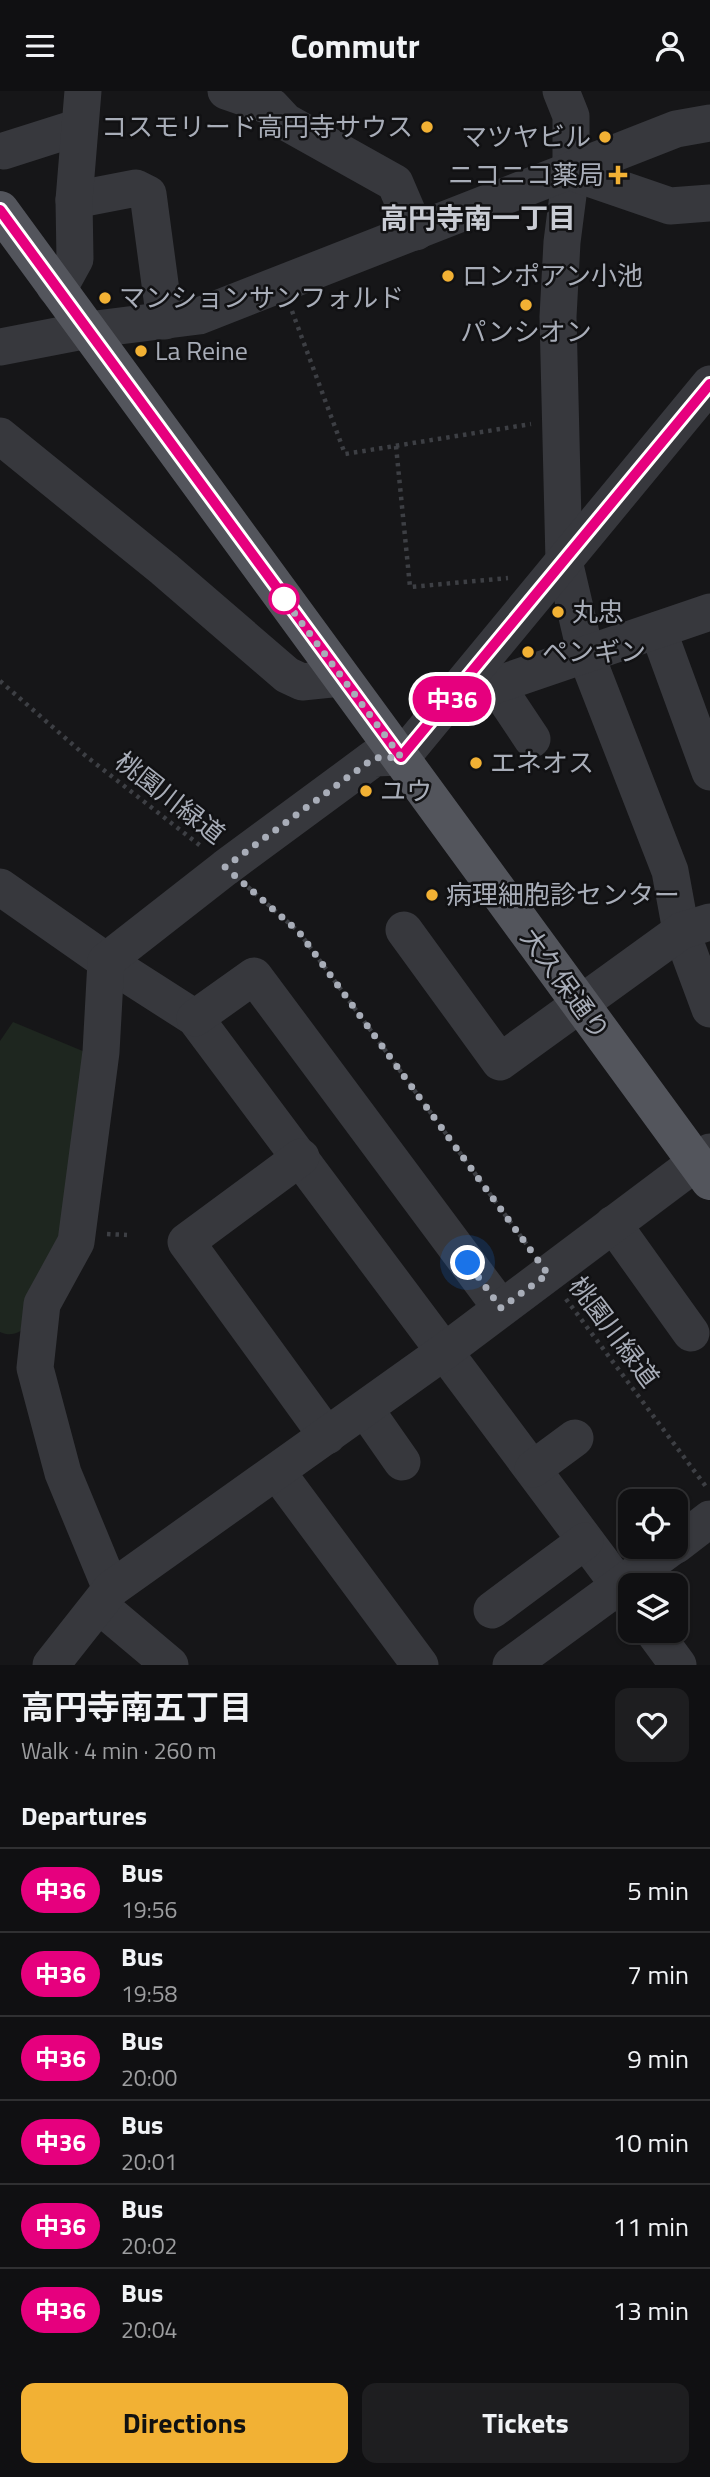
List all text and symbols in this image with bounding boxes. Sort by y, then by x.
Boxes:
text: Commutr [290,22,420,70]
icon: menu [21,27,59,65]
icon: person [651,27,689,65]
place label: コスモリード高円寺サウス [101,107,413,146]
place label: マツヤビル [461,117,591,156]
marker: コスモリード高円寺サウス [419,119,435,135]
marker: マツヤビル [597,129,613,145]
place label: ニコニコ薬局 [448,155,604,194]
marker: ニコニコ薬局 [610,167,626,183]
district label: 高円寺南一丁目 [380,196,576,239]
place label: ロンポアン小池 [462,256,643,295]
marker: ロンポアン小池 [440,268,456,284]
place label: マンションサンフォルド [119,278,404,317]
marker: マンションサンフォルド [97,290,113,306]
marker: パンシオン [518,297,534,313]
place label: パンシオン [460,312,592,351]
place label: La Reine [155,331,248,370]
marker: La Reine [133,343,149,359]
unlabelled marker [269,584,299,614]
place label: 丸忠 [572,592,624,631]
marker: 丸忠 [550,604,566,620]
place label: ペンギン [542,632,646,671]
marker: ペンギン [520,644,536,660]
line badge: 中36 [412,676,492,722]
text: 中36 [427,681,477,717]
street label: 桃園川緑道 [107,742,234,853]
place label: エネオス [490,743,594,782]
marker: エネオス [468,755,484,771]
place label: ユウ [380,771,432,810]
marker: ユウ [358,783,374,799]
place label: 病理細胞診センター [446,875,680,914]
marker: 病理細胞診センター [424,887,440,903]
street label: 大久保通り [511,920,619,1048]
your location [450,1245,485,1280]
street label: 桃園川緑道 [560,1268,669,1395]
map controls [618,1489,688,1643]
button: locate [618,1489,688,1559]
button: layers [618,1573,688,1643]
text: 高円寺南五丁目 [21,1682,252,1732]
button: heart [615,1688,689,1762]
text: Walk · 4 min · 260 m [21,1733,217,1768]
text: Departures [21,1796,147,1835]
text: Bus [121,1853,163,1892]
text: 5 min [627,1871,689,1910]
text: 中36 [35,1872,86,1908]
text: 19:56 [121,1892,177,1927]
text: Bus [121,1937,163,1976]
text: 7 min [627,1955,689,1994]
text: 中36 [35,1956,86,1992]
text: 19:58 [121,1976,177,2011]
text: Bus [121,2021,163,2060]
text: 9 min [627,2039,689,2078]
text: 中36 [35,2040,86,2076]
text: 20:00 [121,2060,177,2095]
text: Bus [121,2105,163,2144]
text: 10 min [613,2123,689,2162]
text: 中36 [35,2124,86,2160]
text: 20:01 [121,2144,177,2179]
text: Bus [121,2189,163,2228]
text: 11 min [613,2207,689,2246]
text: 中36 [35,2208,86,2244]
text: 20:02 [121,2228,177,2263]
text: Bus [121,2273,163,2312]
text: 13 min [613,2291,689,2330]
text: 中36 [35,2292,86,2328]
text: 20:04 [121,2312,177,2347]
button: Directions [21,2383,348,2463]
button: Tickets [362,2383,689,2463]

